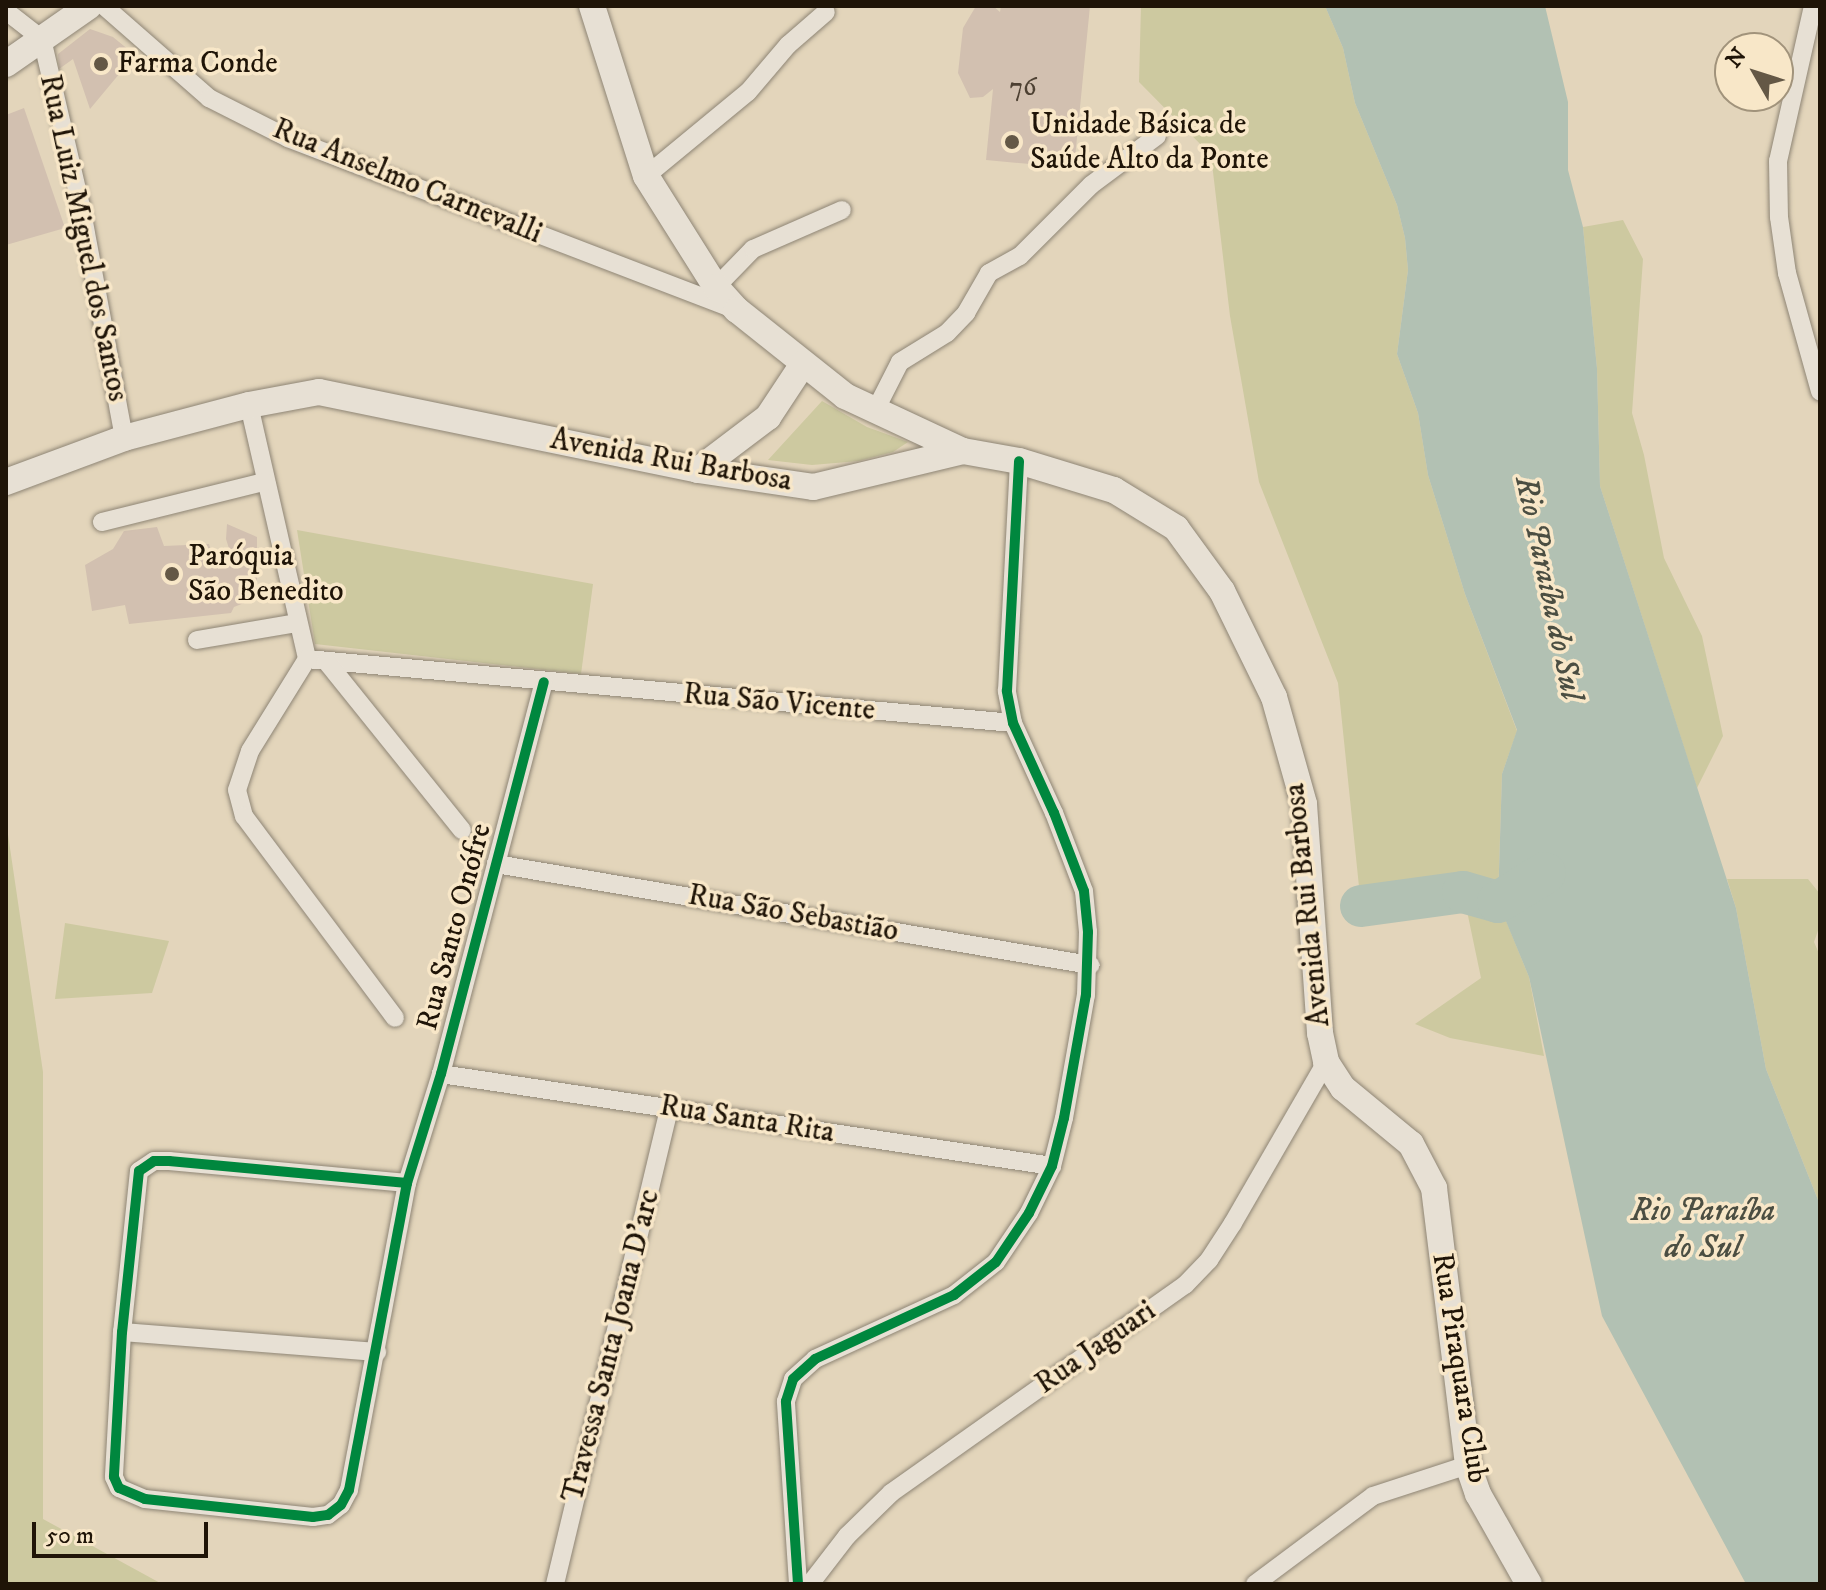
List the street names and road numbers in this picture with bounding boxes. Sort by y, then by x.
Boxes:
street label: Rua Luiz Miguel dos Santos [31,71,135,405]
street label: Rua Anselmo Carnevalli [267,112,547,252]
street label: Avenida Rui Barbosa [547,422,795,500]
street label: Rua São Vicente [682,677,876,729]
street label: Avenida Rui Barbosa [1277,782,1339,1028]
street label: Rua Santo Onófre [410,820,500,1034]
street label: Rua São Sebastião [685,878,901,950]
street label: Rua Santa Rita [657,1088,837,1152]
street label: Travessa Santa Joana D'arc [556,1186,668,1506]
street label: Rua Piraquara Club [1423,1250,1495,1486]
street label: Rua Jaguari [1029,1294,1163,1402]

